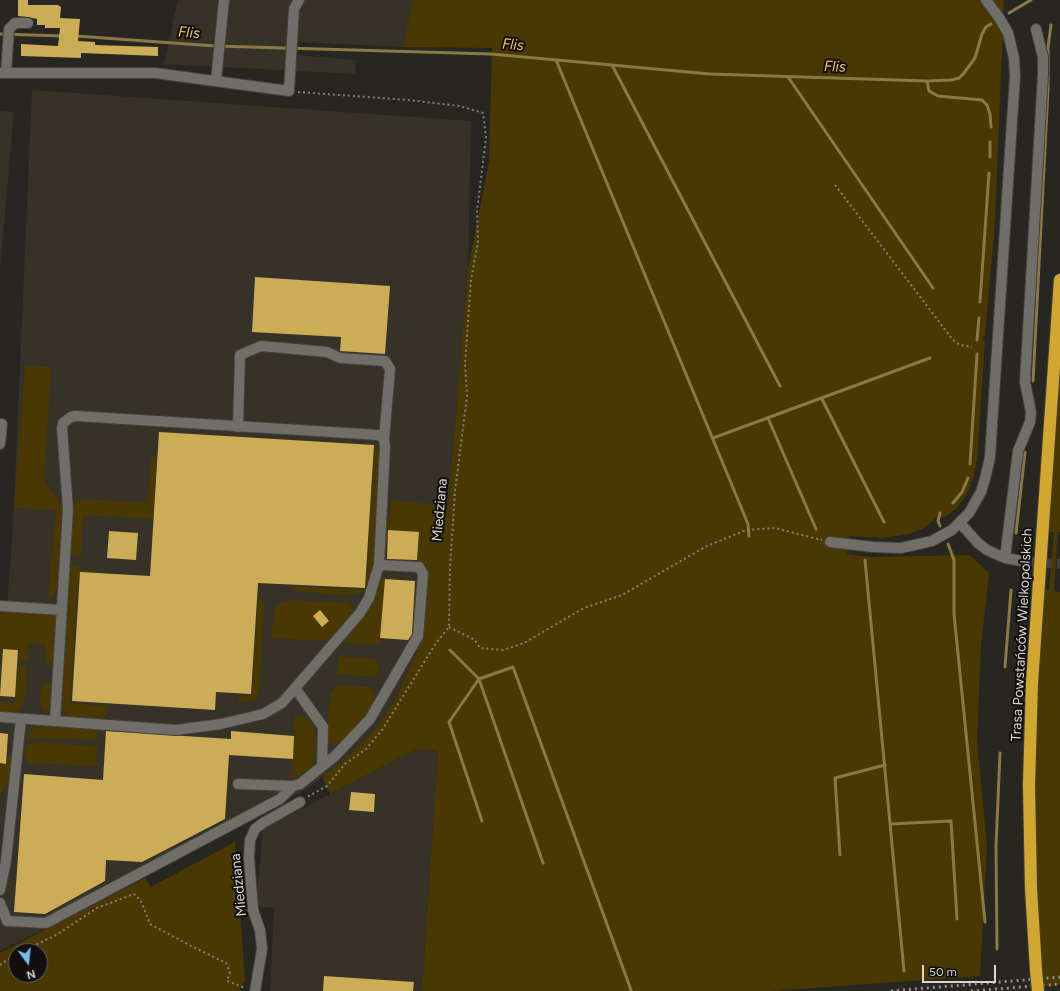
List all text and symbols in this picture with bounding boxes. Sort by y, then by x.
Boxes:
water label: Flis [177,23,201,43]
water label: Flis [501,35,525,55]
water label: Flis [824,58,846,76]
street label: Miedziana [429,478,451,542]
street label: Trasa Powstańców Wielkopolskich [1008,528,1036,742]
street label: Miedziana [227,853,251,917]
north arrow [8,943,48,983]
scale bar [924,957,998,983]
text: 50 m [929,965,957,979]
text: N [25,967,37,981]

